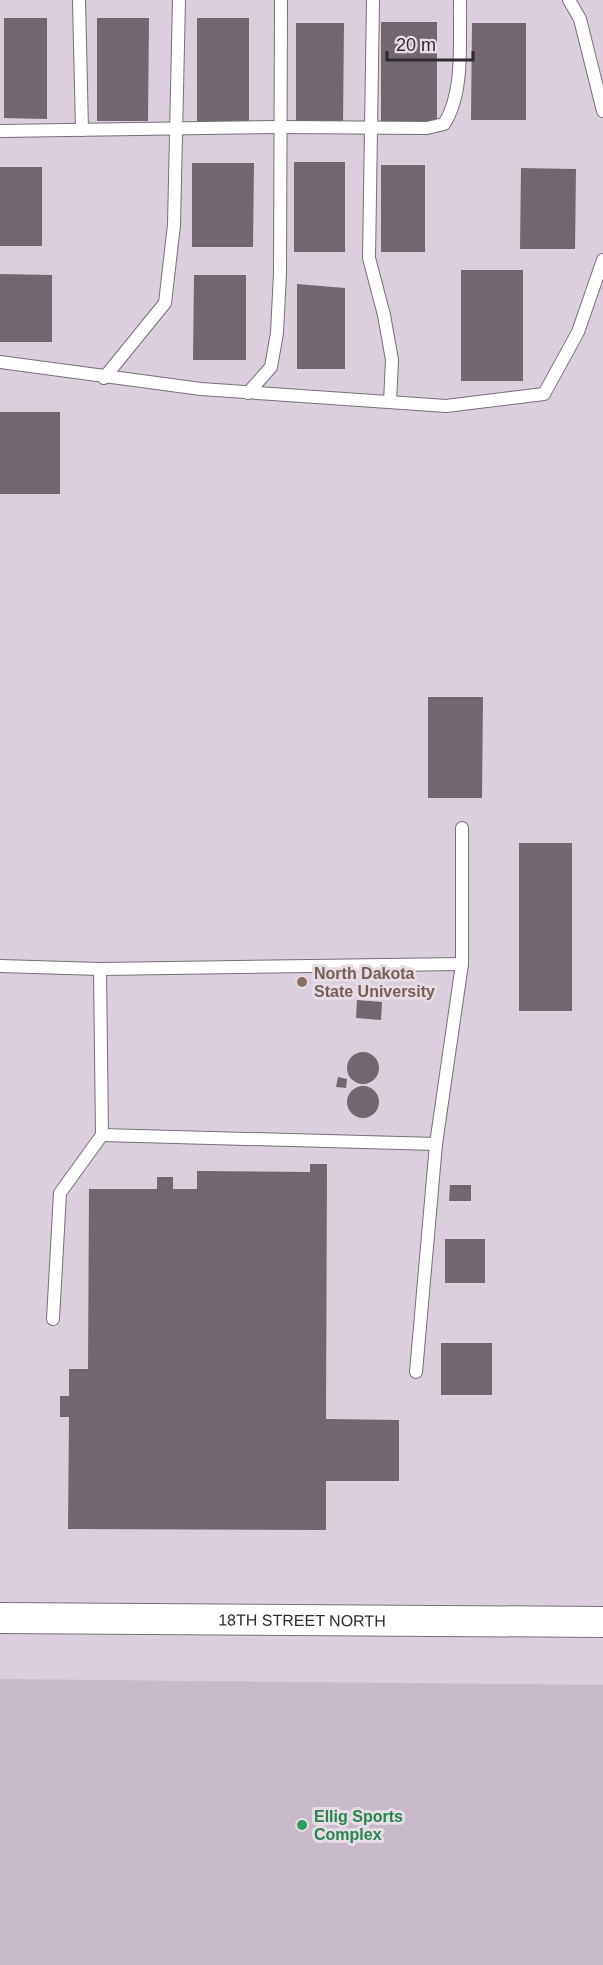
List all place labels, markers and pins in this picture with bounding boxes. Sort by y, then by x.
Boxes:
place label: North Dakota State University [314,965,435,1000]
marker: North Dakota State University [295,975,309,989]
place label: Ellig Sports Complex [314,1808,403,1843]
marker: Ellig Sports Complex [295,1818,309,1832]

